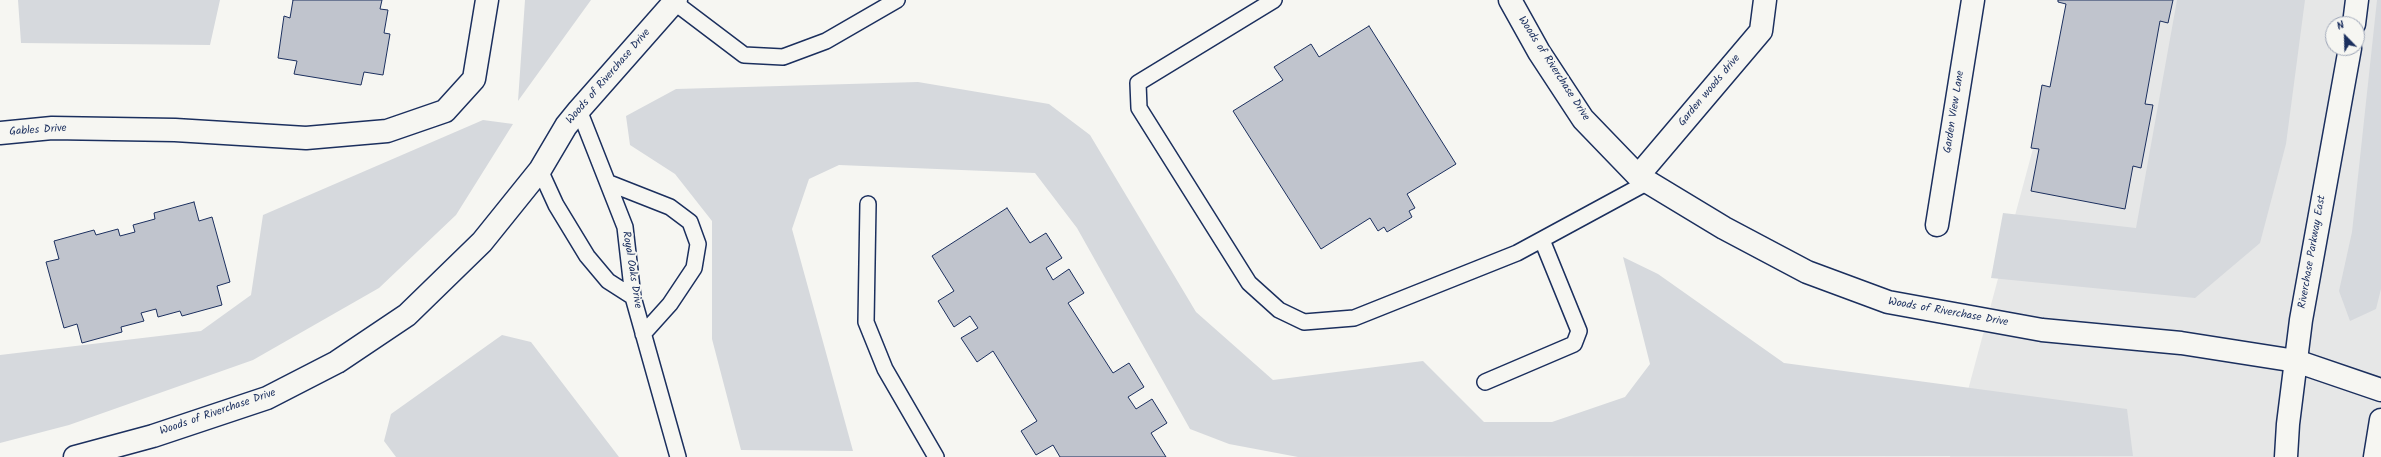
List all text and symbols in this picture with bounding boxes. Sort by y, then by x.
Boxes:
street label: Woods of Riverchase Drive [1514,14,1592,124]
north arrow [2325,16,2365,56]
text: N [2334,16,2347,36]
street label: Woods of Riverchase Drive [564,27,654,127]
street label: Garden woods drive [1676,52,1744,130]
street label: Garden View Lane [1942,70,1968,154]
street label: Gables Drive [9,122,67,140]
street label: Riverchase Parkway East [2297,194,2329,310]
street label: Royal Oaks Drive [618,230,644,310]
street label: Woods of Riverchase Drive [1887,296,2009,330]
street label: Woods of Riverchase Drive [158,387,278,439]

